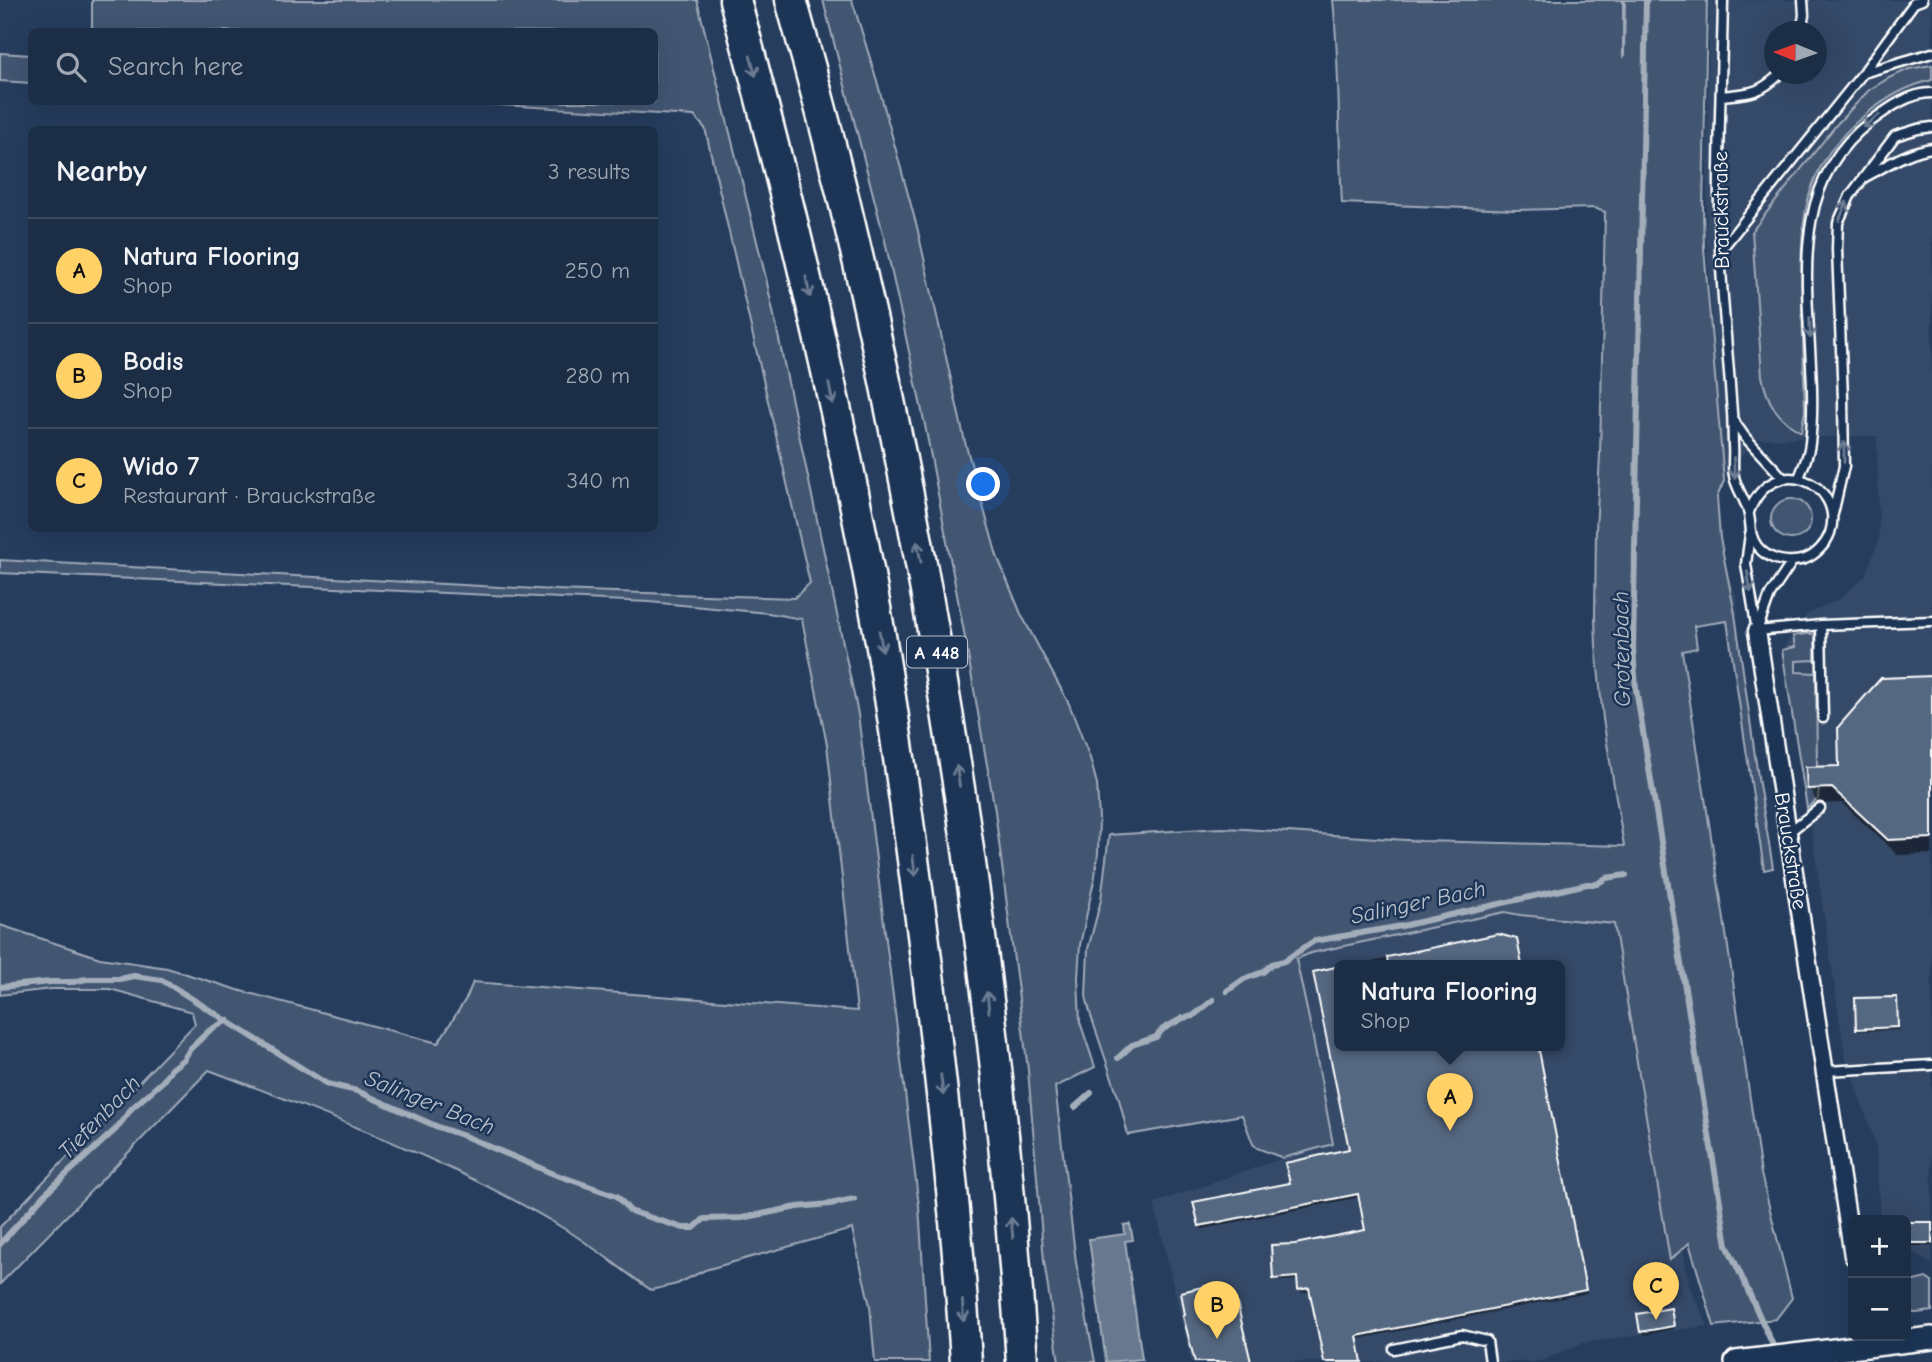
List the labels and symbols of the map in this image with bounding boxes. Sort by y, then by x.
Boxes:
north arrow [1764,21,1827,84]
one-way arrow [747,54,760,77]
one-way arrow [1863,113,1881,128]
street label: Brauckstraße [1708,151,1734,269]
one-way arrow [1838,201,1851,223]
one-way arrow [802,275,815,298]
one-way arrow [1803,316,1816,339]
one-way arrow [825,382,839,405]
one-way arrow [1837,440,1851,463]
one-way arrow [1728,456,1741,479]
your location [966,467,1000,501]
one-way arrow [912,541,925,564]
one-way arrow [1743,570,1756,593]
water label: Grotenbach [1607,591,1636,707]
one-way arrow [875,629,888,652]
road number: A 448 [907,636,967,667]
one-way arrow [951,765,964,788]
street label: Brauckstraße [1770,791,1812,911]
one-way arrow [908,854,921,877]
water label: Salinger Bach [1348,875,1488,930]
one-way arrow [982,991,995,1013]
water label: Salinger Bach [361,1064,499,1141]
water label: Tiefenbach [53,1070,146,1165]
one-way arrow [936,1073,949,1096]
pin: A [1427,1073,1473,1131]
one-way arrow [1005,1217,1018,1240]
pin: C [1633,1262,1679,1320]
pin: B [1194,1281,1240,1339]
one-way arrow [956,1299,969,1322]

